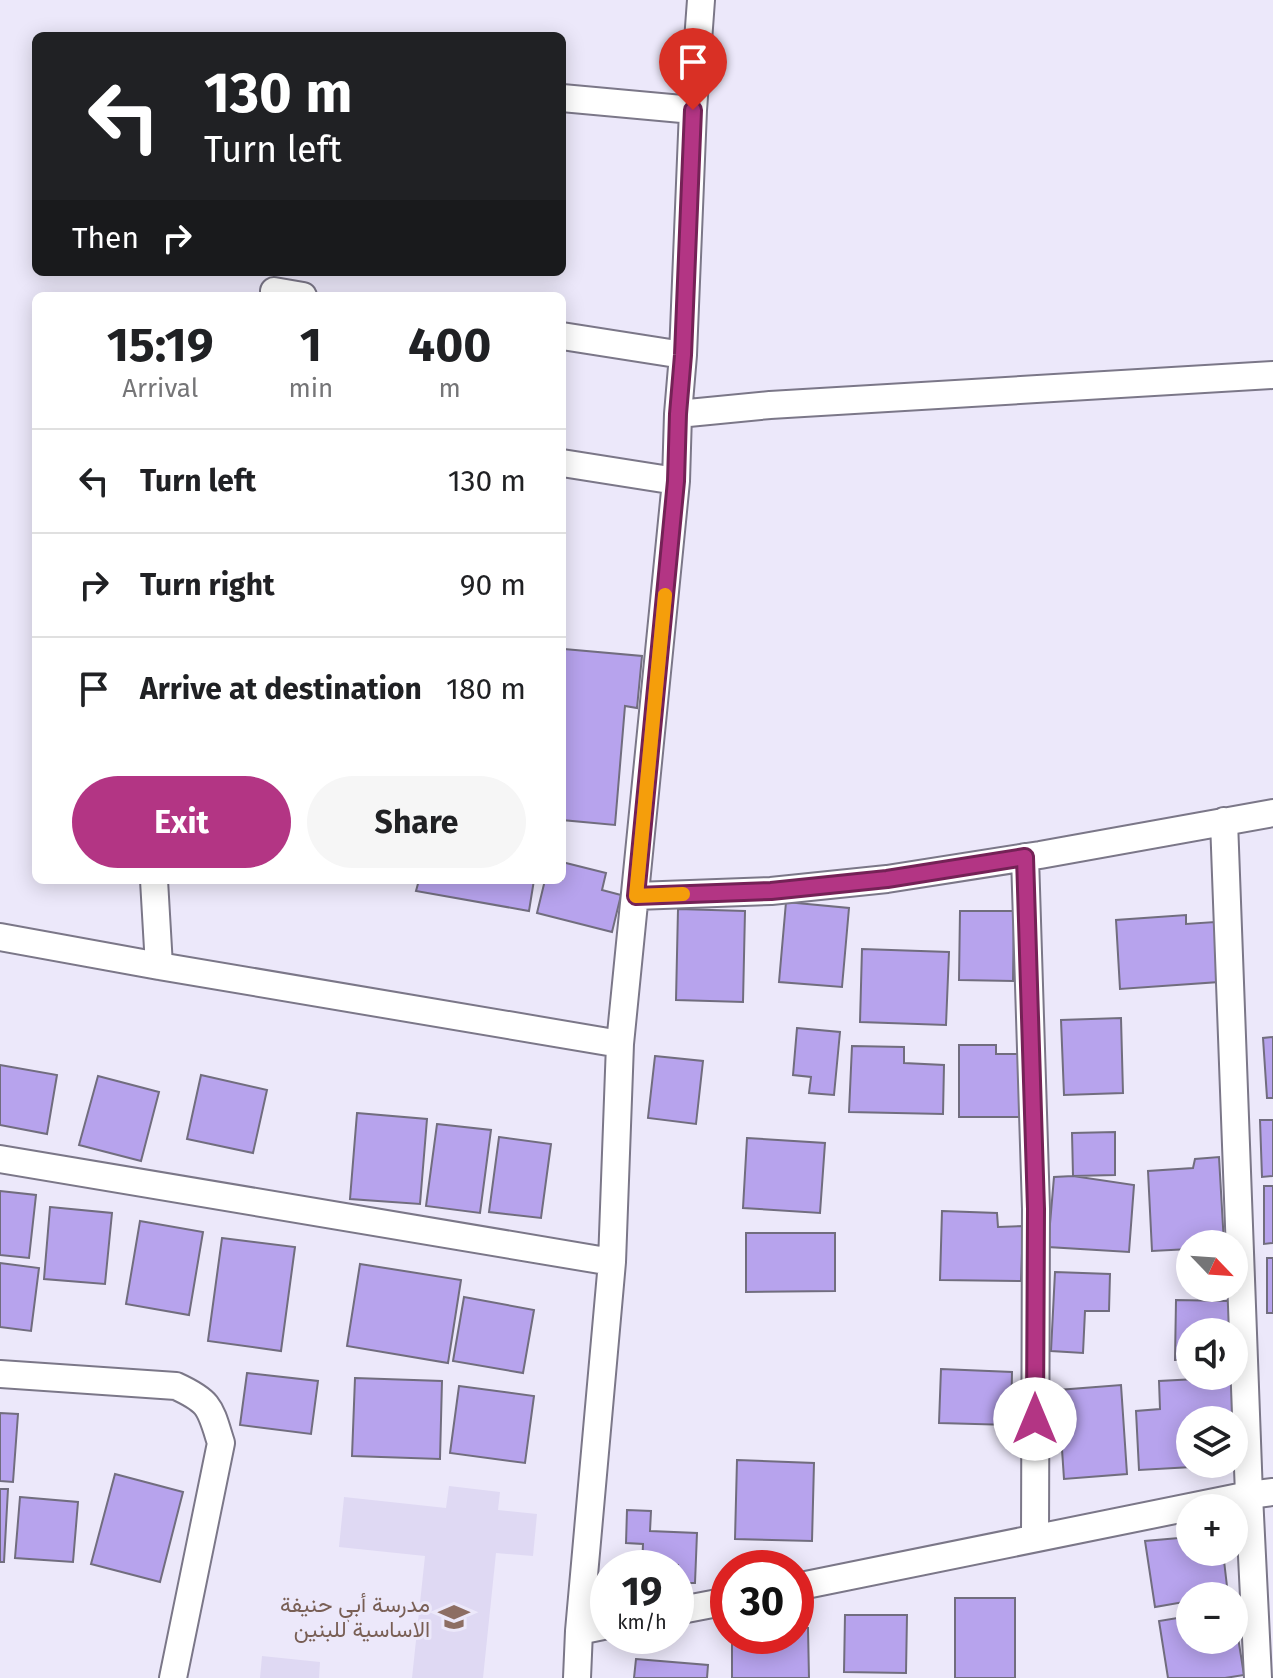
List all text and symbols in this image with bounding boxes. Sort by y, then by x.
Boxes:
pin [659,28,727,110]
icon: arrive [671,40,715,84]
text: 130 m [204,60,352,127]
icon: left [72,64,176,168]
text: Turn left [204,128,342,172]
icon: right [155,216,199,260]
text: Then [72,220,139,256]
text: 15:19 [107,316,214,374]
text: 1 [300,316,322,374]
text: 400 [408,316,491,374]
text: Arrival [122,373,198,404]
text: min [288,373,333,404]
text: m [439,373,461,404]
icon: left [72,459,116,503]
text: Turn left [140,463,256,499]
text: 130 m [448,463,526,499]
icon: right [72,563,116,607]
text: Turn right [140,567,275,603]
text: 90 m [460,567,526,603]
icon: arrive [72,667,116,711]
text: Arrive at destination [140,671,422,707]
text: 180 m [446,671,526,707]
button: Exit [72,776,291,868]
button: Share [307,776,526,868]
north arrow [1176,1230,1248,1302]
map controls [1176,1230,1248,1654]
button: sound [1176,1318,1248,1390]
position arrow [993,1377,1077,1461]
button: layers [1176,1406,1248,1478]
button: + [1176,1494,1248,1566]
speed limit sign: 30 [710,1550,814,1654]
text: 19 [622,1568,662,1616]
button: − [1176,1582,1248,1654]
place label: مدرسة أبي حنيفة الاساسية للبنين [280,1591,430,1643]
school or university icon: مدرسة أبي حنيفة الاساسية للبنين [437,1600,471,1634]
text: km/h [617,1610,667,1634]

